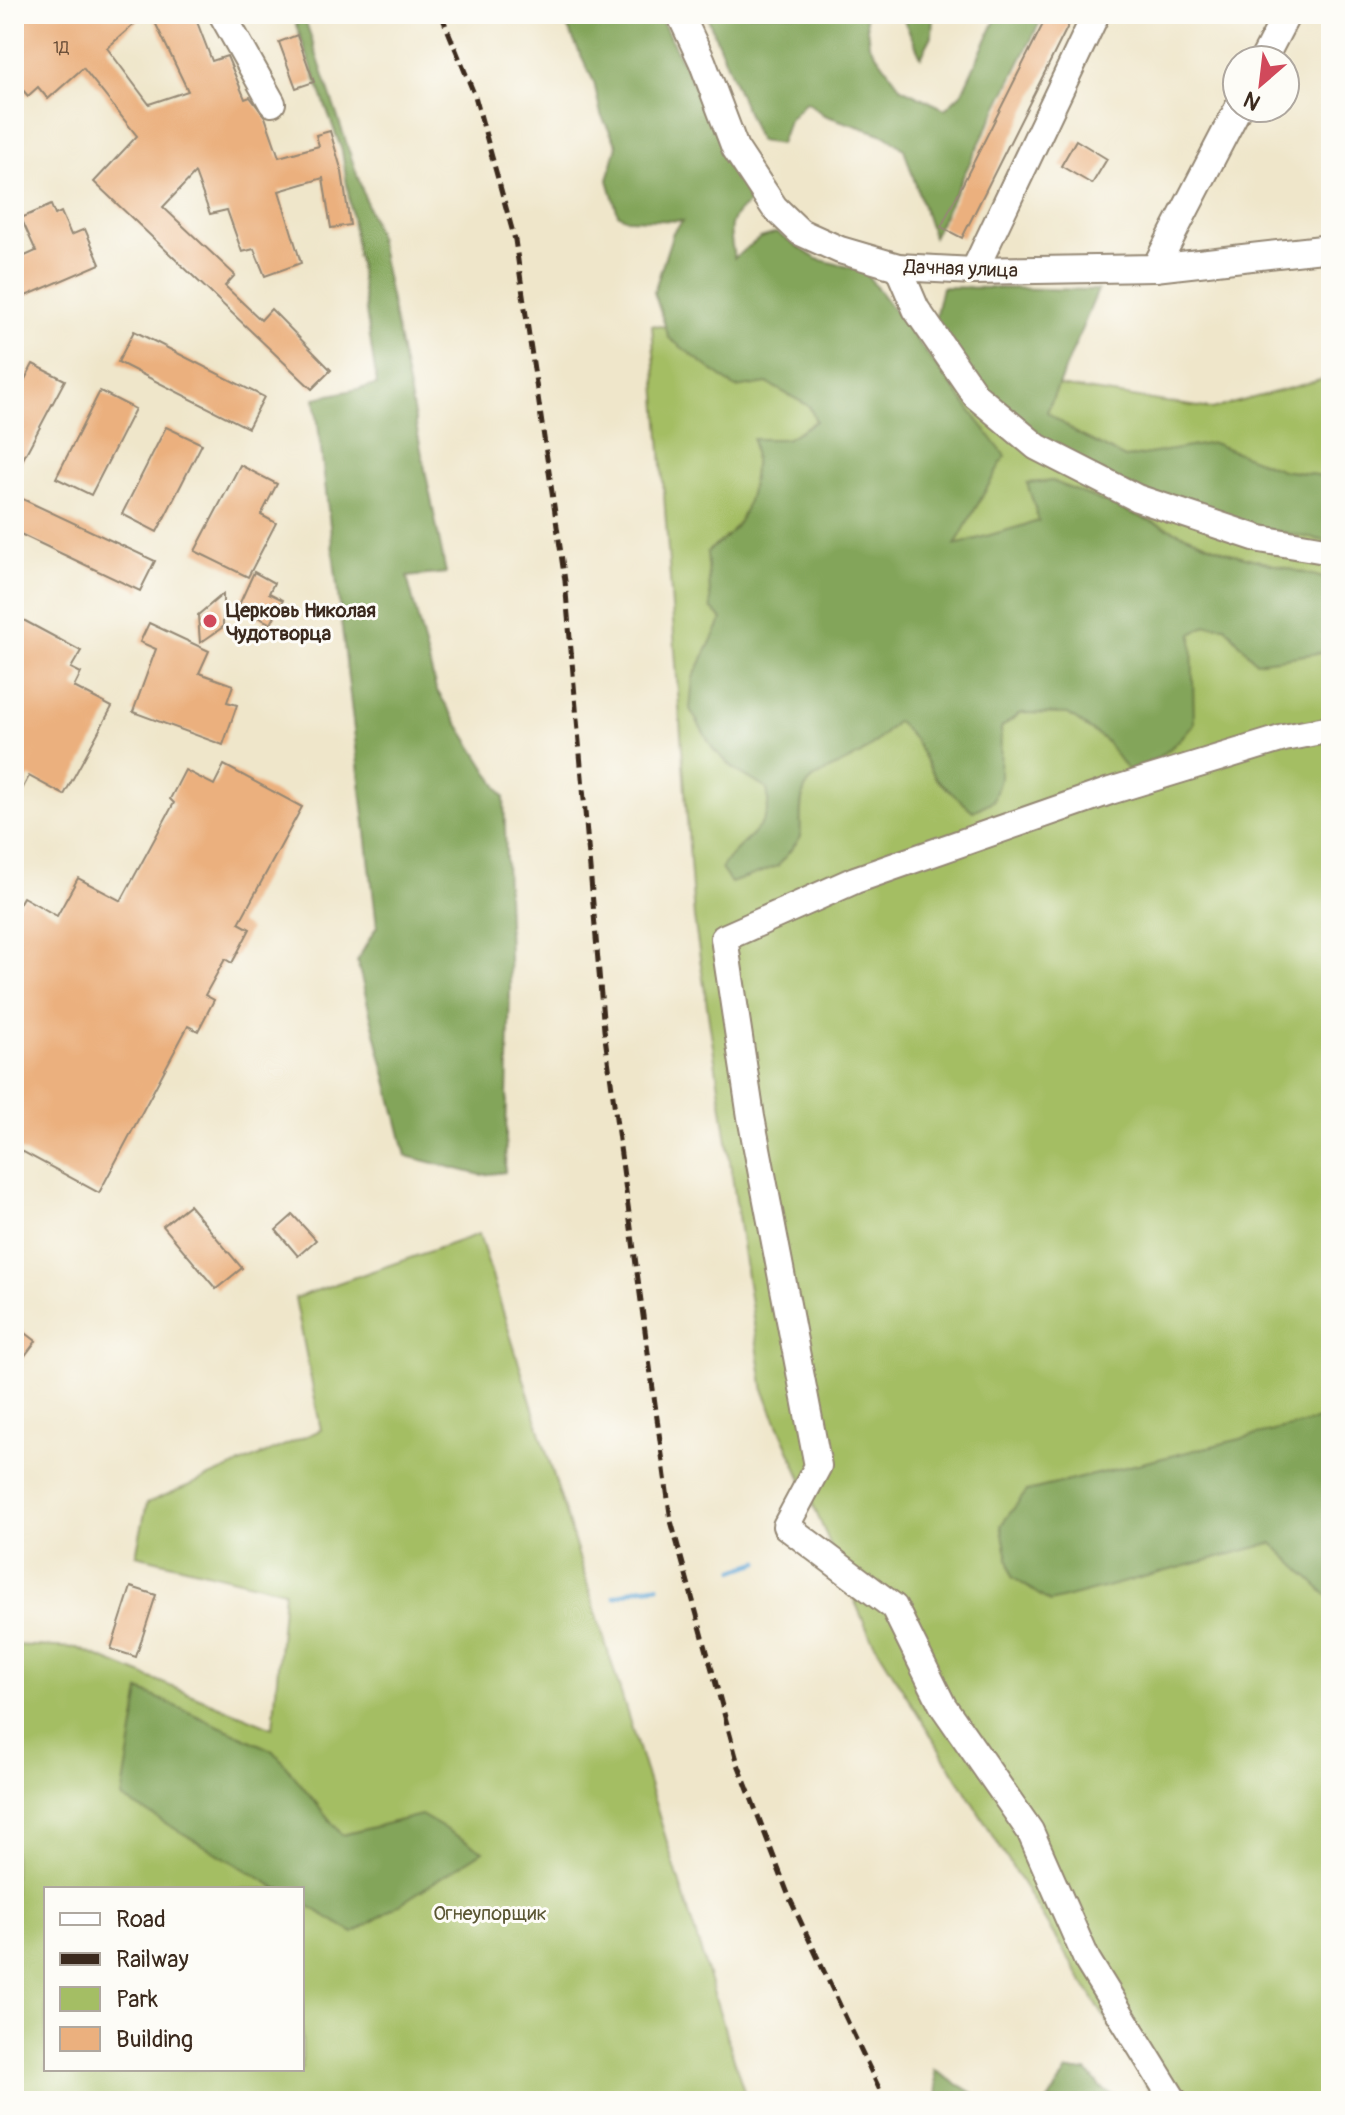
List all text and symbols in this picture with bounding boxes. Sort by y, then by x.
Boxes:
house number: 1Д [53,38,69,58]
north arrow [1221,44,1301,124]
text: N [1239,85,1265,117]
street label: Дачная улица [902,254,1019,283]
place label: Церковь Николая Чудотворца [226,598,376,646]
marker: Церковь Николая Чудотворца [201,612,219,630]
legend [44,1887,304,2071]
park label: Огнеупорщик [433,1901,547,1926]
text: Road [116,1905,166,1934]
text: Railway [116,1945,189,1974]
text: Park [116,1985,158,2014]
text: Building [116,2025,193,2054]

